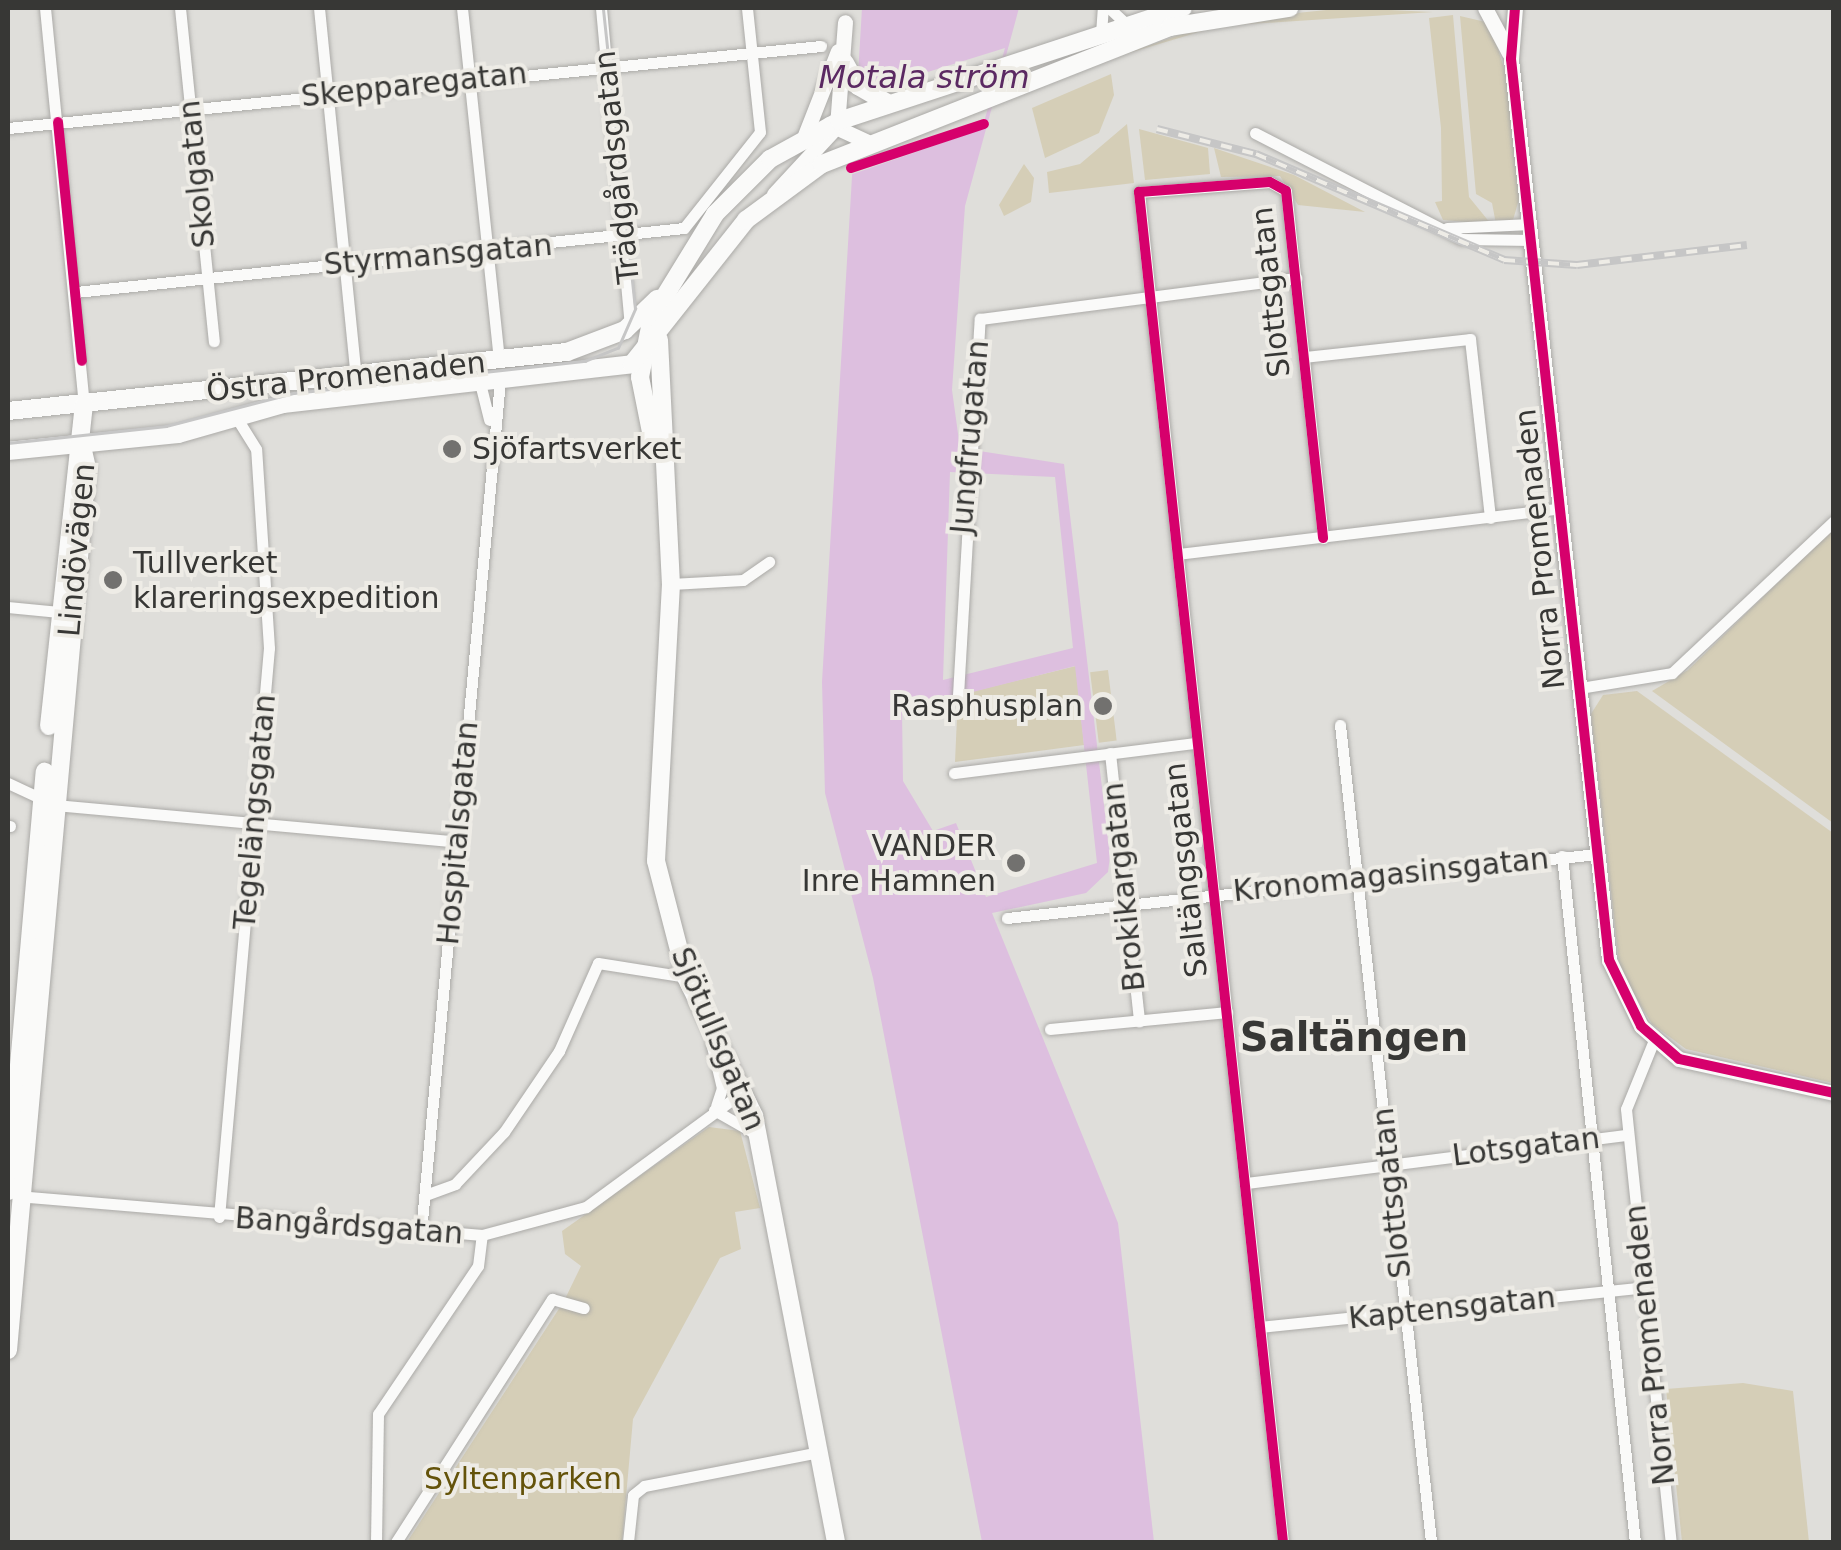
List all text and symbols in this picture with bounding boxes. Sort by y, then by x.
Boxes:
street label: Trädgårdsgatan [587,49,647,285]
street label: Skepparegatan [299,55,529,115]
water label: Motala ström [818,58,1030,96]
street label: Skolgatan [171,98,223,250]
street label: Slottsgatan [1244,205,1298,379]
street label: Styrmansgatan [322,227,554,283]
street label: Jungfrugatan [944,339,996,535]
street label: Östra Promenaden [205,344,487,410]
street label: Norra Promenaden [1507,407,1573,691]
place label: Sjöfartsverket [472,431,681,467]
marker: Sjöfartsverket [441,438,463,460]
street label: Lindövägen [51,462,103,638]
place label: Tullverket klareringsexpedition [133,545,440,616]
marker: Tullverket klareringsexpedition [102,569,124,591]
place label: Rasphusplan [891,688,1083,724]
street label: Tegelängsgatan [227,693,283,931]
marker: Rasphusplan [1092,695,1114,717]
street label: Hospitalsgatan [430,720,486,946]
street label: Saltängsgatan [1157,761,1215,979]
street label: Brokikargatan [1095,781,1153,993]
place label: VANDER Inre Hamnen [802,828,996,898]
street label: Kronomagasinsgatan [1231,841,1551,909]
marker: VANDER Inre Hamnen [1005,852,1027,874]
street label: Sjötullsgatan [663,942,773,1136]
district label: Saltängen [1240,1013,1468,1061]
street label: Slottsgatan [1365,1106,1419,1280]
street label: Lotsgatan [1450,1120,1602,1174]
street label: Bangårdsgatan [234,1200,464,1252]
street label: Norra Promenaden [1617,1203,1683,1487]
street label: Kaptensgatan [1347,1279,1557,1337]
park label: Syltenparken [424,1461,622,1497]

